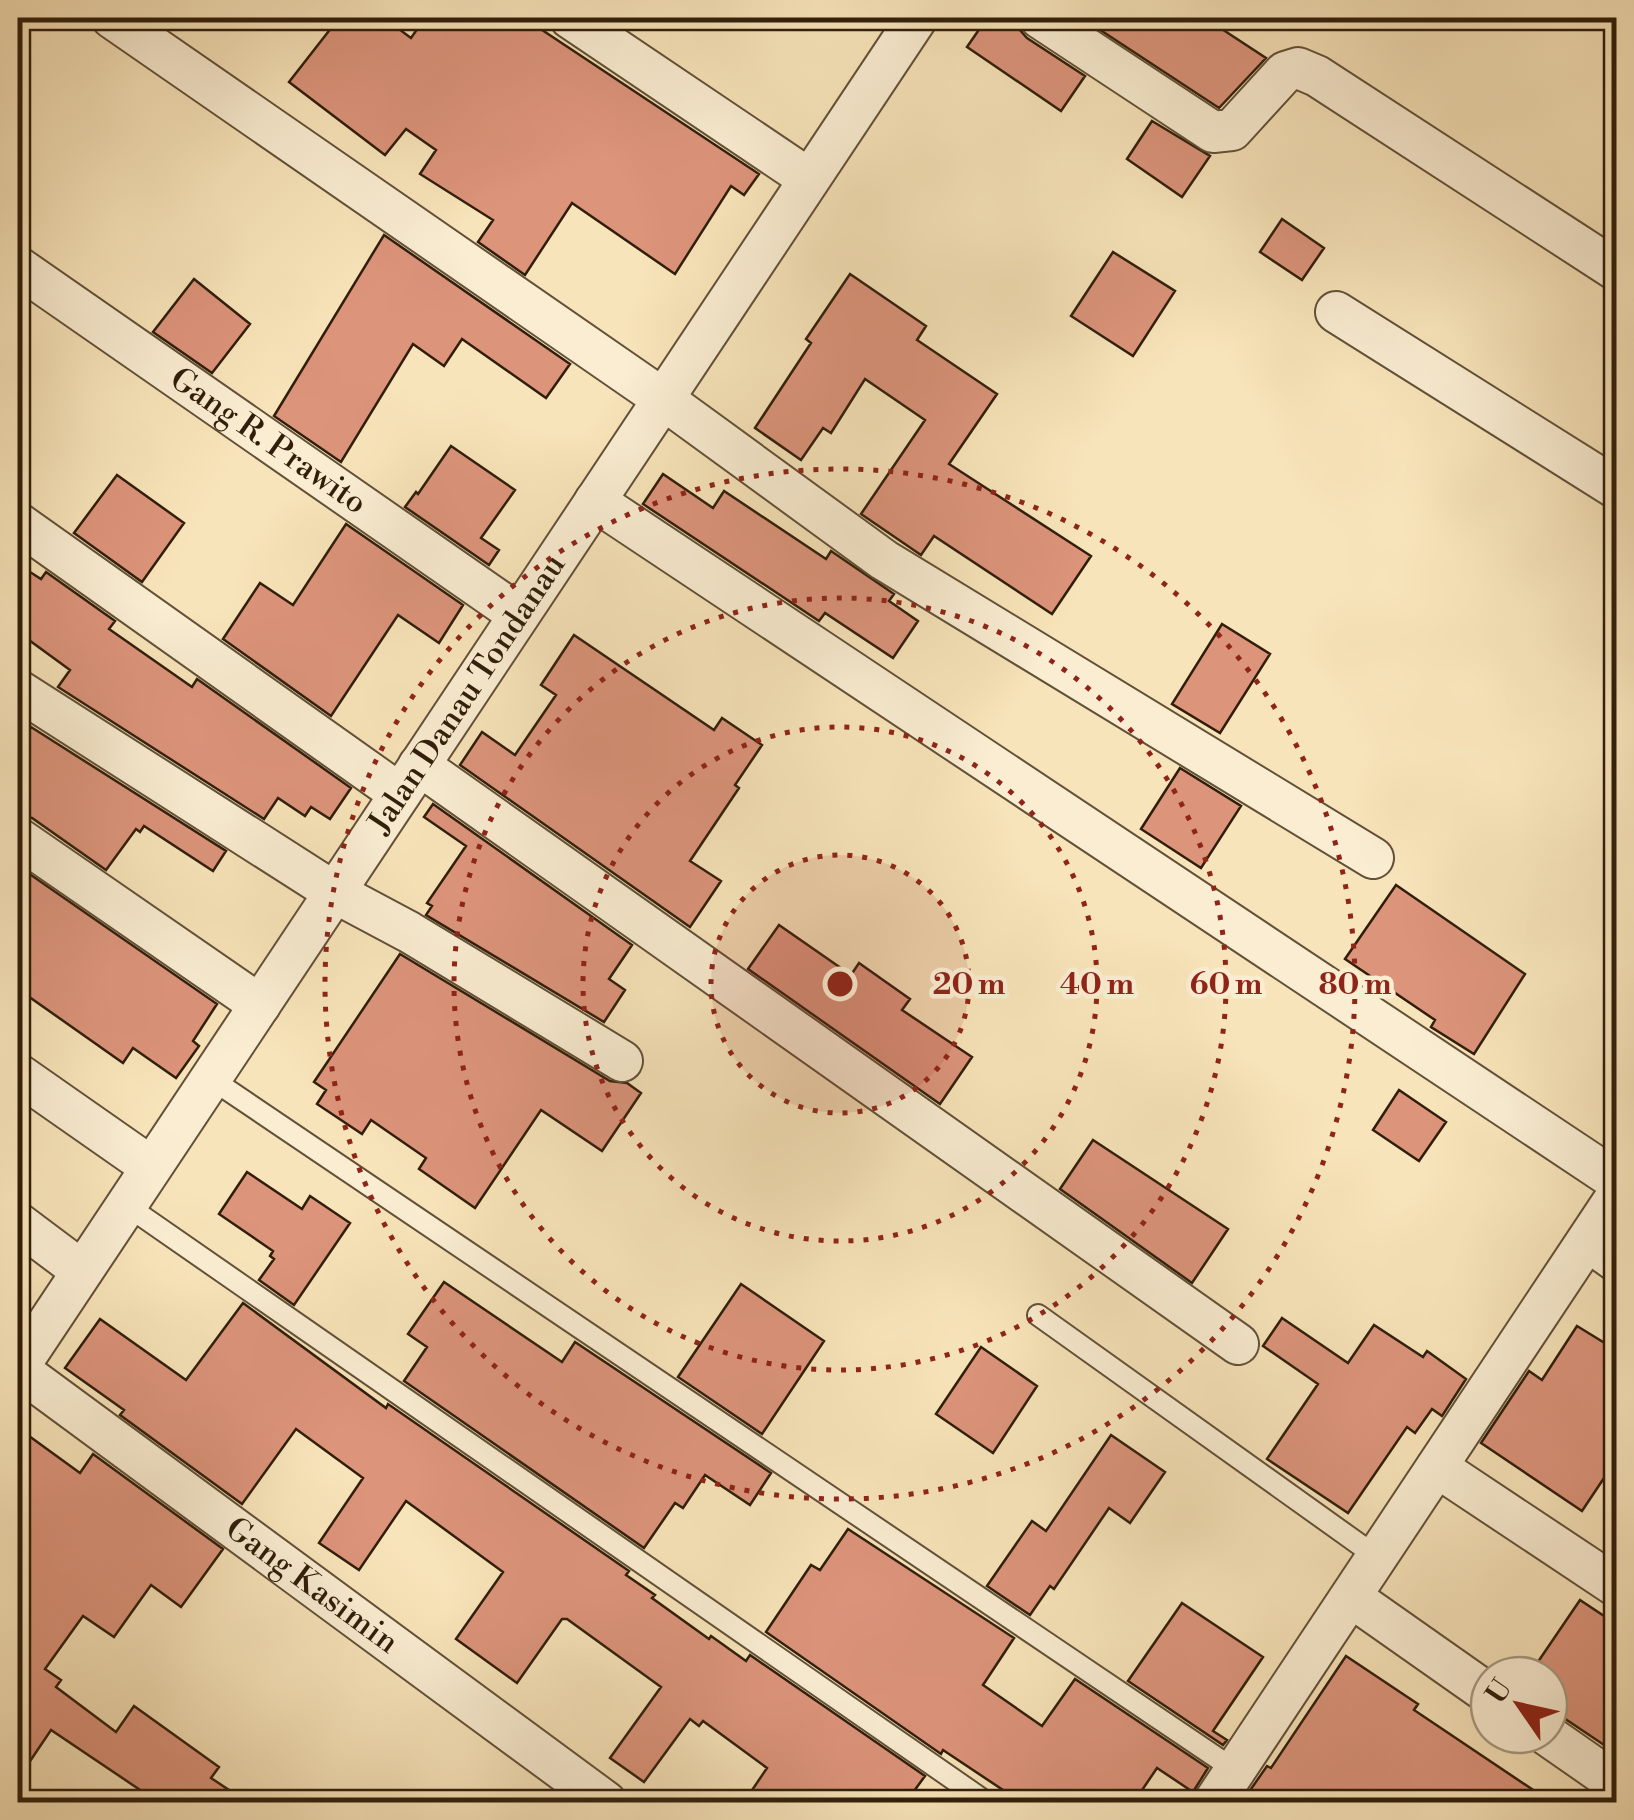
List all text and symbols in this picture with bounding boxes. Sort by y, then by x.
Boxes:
street label: Gang R. Prawito [162,359,375,523]
street label: Jalan Danau Tondanau [359,547,574,842]
centre of rings [822,966,858,1002]
text: 20 m [933,966,1005,1004]
text: 40 m [1060,966,1134,1004]
text: 60 m [1190,966,1262,1004]
text: 80 m [1318,966,1392,1004]
street label: Gang Kasimin [217,1509,406,1662]
north arrow [1469,1655,1569,1755]
text: U [1479,1673,1520,1711]

